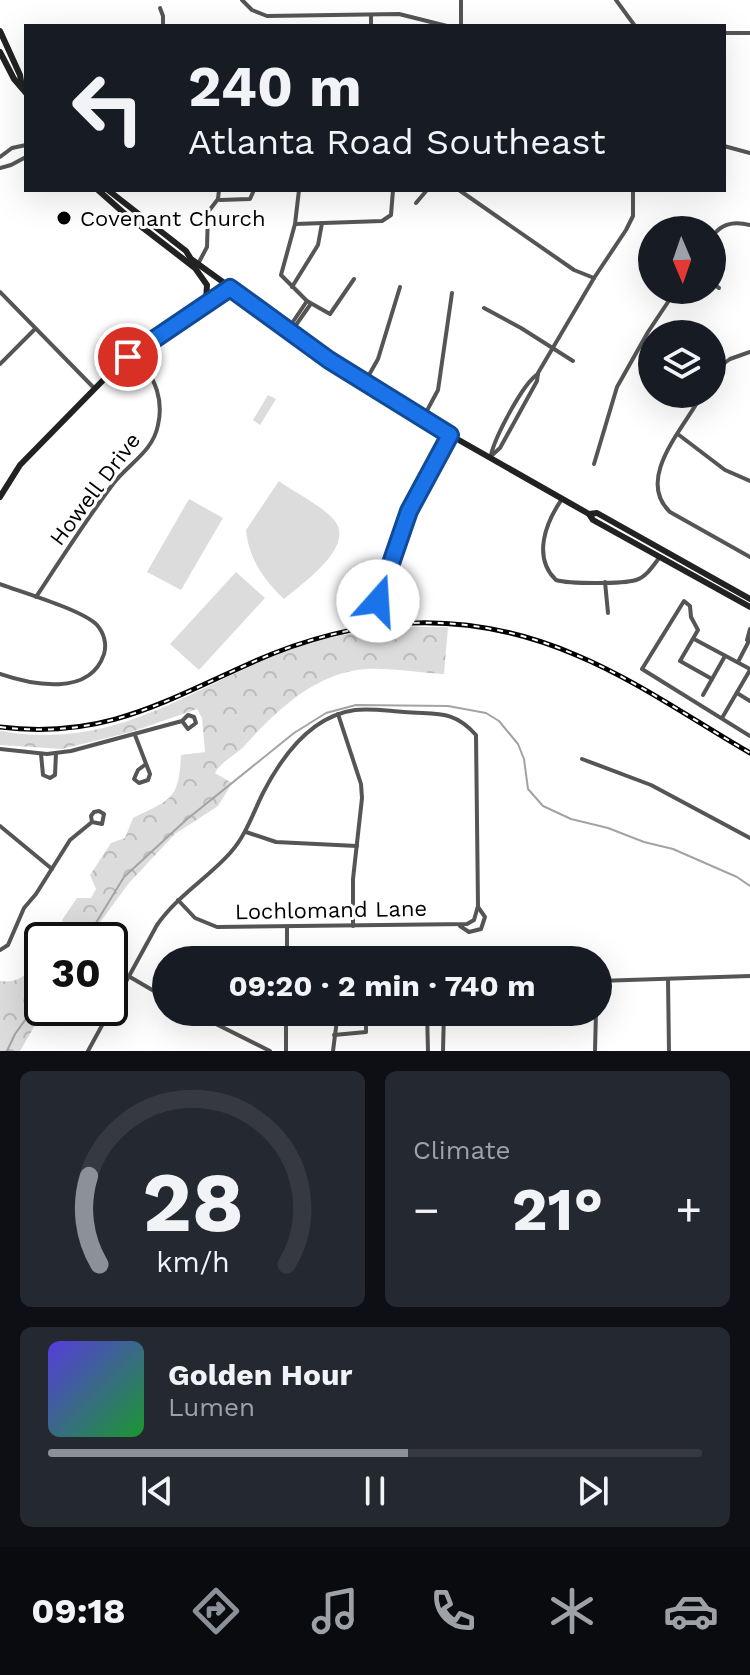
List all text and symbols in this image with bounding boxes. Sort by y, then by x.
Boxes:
text: 240 m [188,54,362,120]
icon: left [56,56,160,160]
text: Atlanta Road Southeast [188,121,606,163]
place label: Covenant Church [80,206,266,231]
marker: Covenant Church [55,209,73,227]
north arrow [638,216,726,304]
map controls [638,216,726,408]
button: layers [638,320,726,408]
pin [94,323,162,391]
icon: arrive [106,335,150,379]
street label: Howell Drive [45,428,145,550]
position arrow [336,559,420,643]
street label: Lochlomand Lane [235,896,427,924]
speed limit sign: 30 [24,922,128,1026]
text: 09:20 · 2 min · 740 m [228,968,536,1003]
text: Climate [413,1135,511,1165]
text: 28 [142,1154,243,1251]
text: 21° [512,1174,603,1245]
text: − [413,1184,440,1236]
text: + [675,1184,702,1236]
text: km/h [156,1245,229,1279]
text: Golden Hour [168,1357,352,1392]
text: Lumen [168,1392,255,1422]
icon: previous [135,1469,179,1513]
icon: pause [353,1469,397,1513]
icon: next [571,1469,615,1513]
icon: directions [188,1583,244,1639]
icon: music [307,1583,363,1639]
icon: phone [425,1583,481,1639]
icon: climate [544,1583,600,1639]
icon: car [663,1583,719,1639]
text: 09:18 [31,1590,126,1632]

